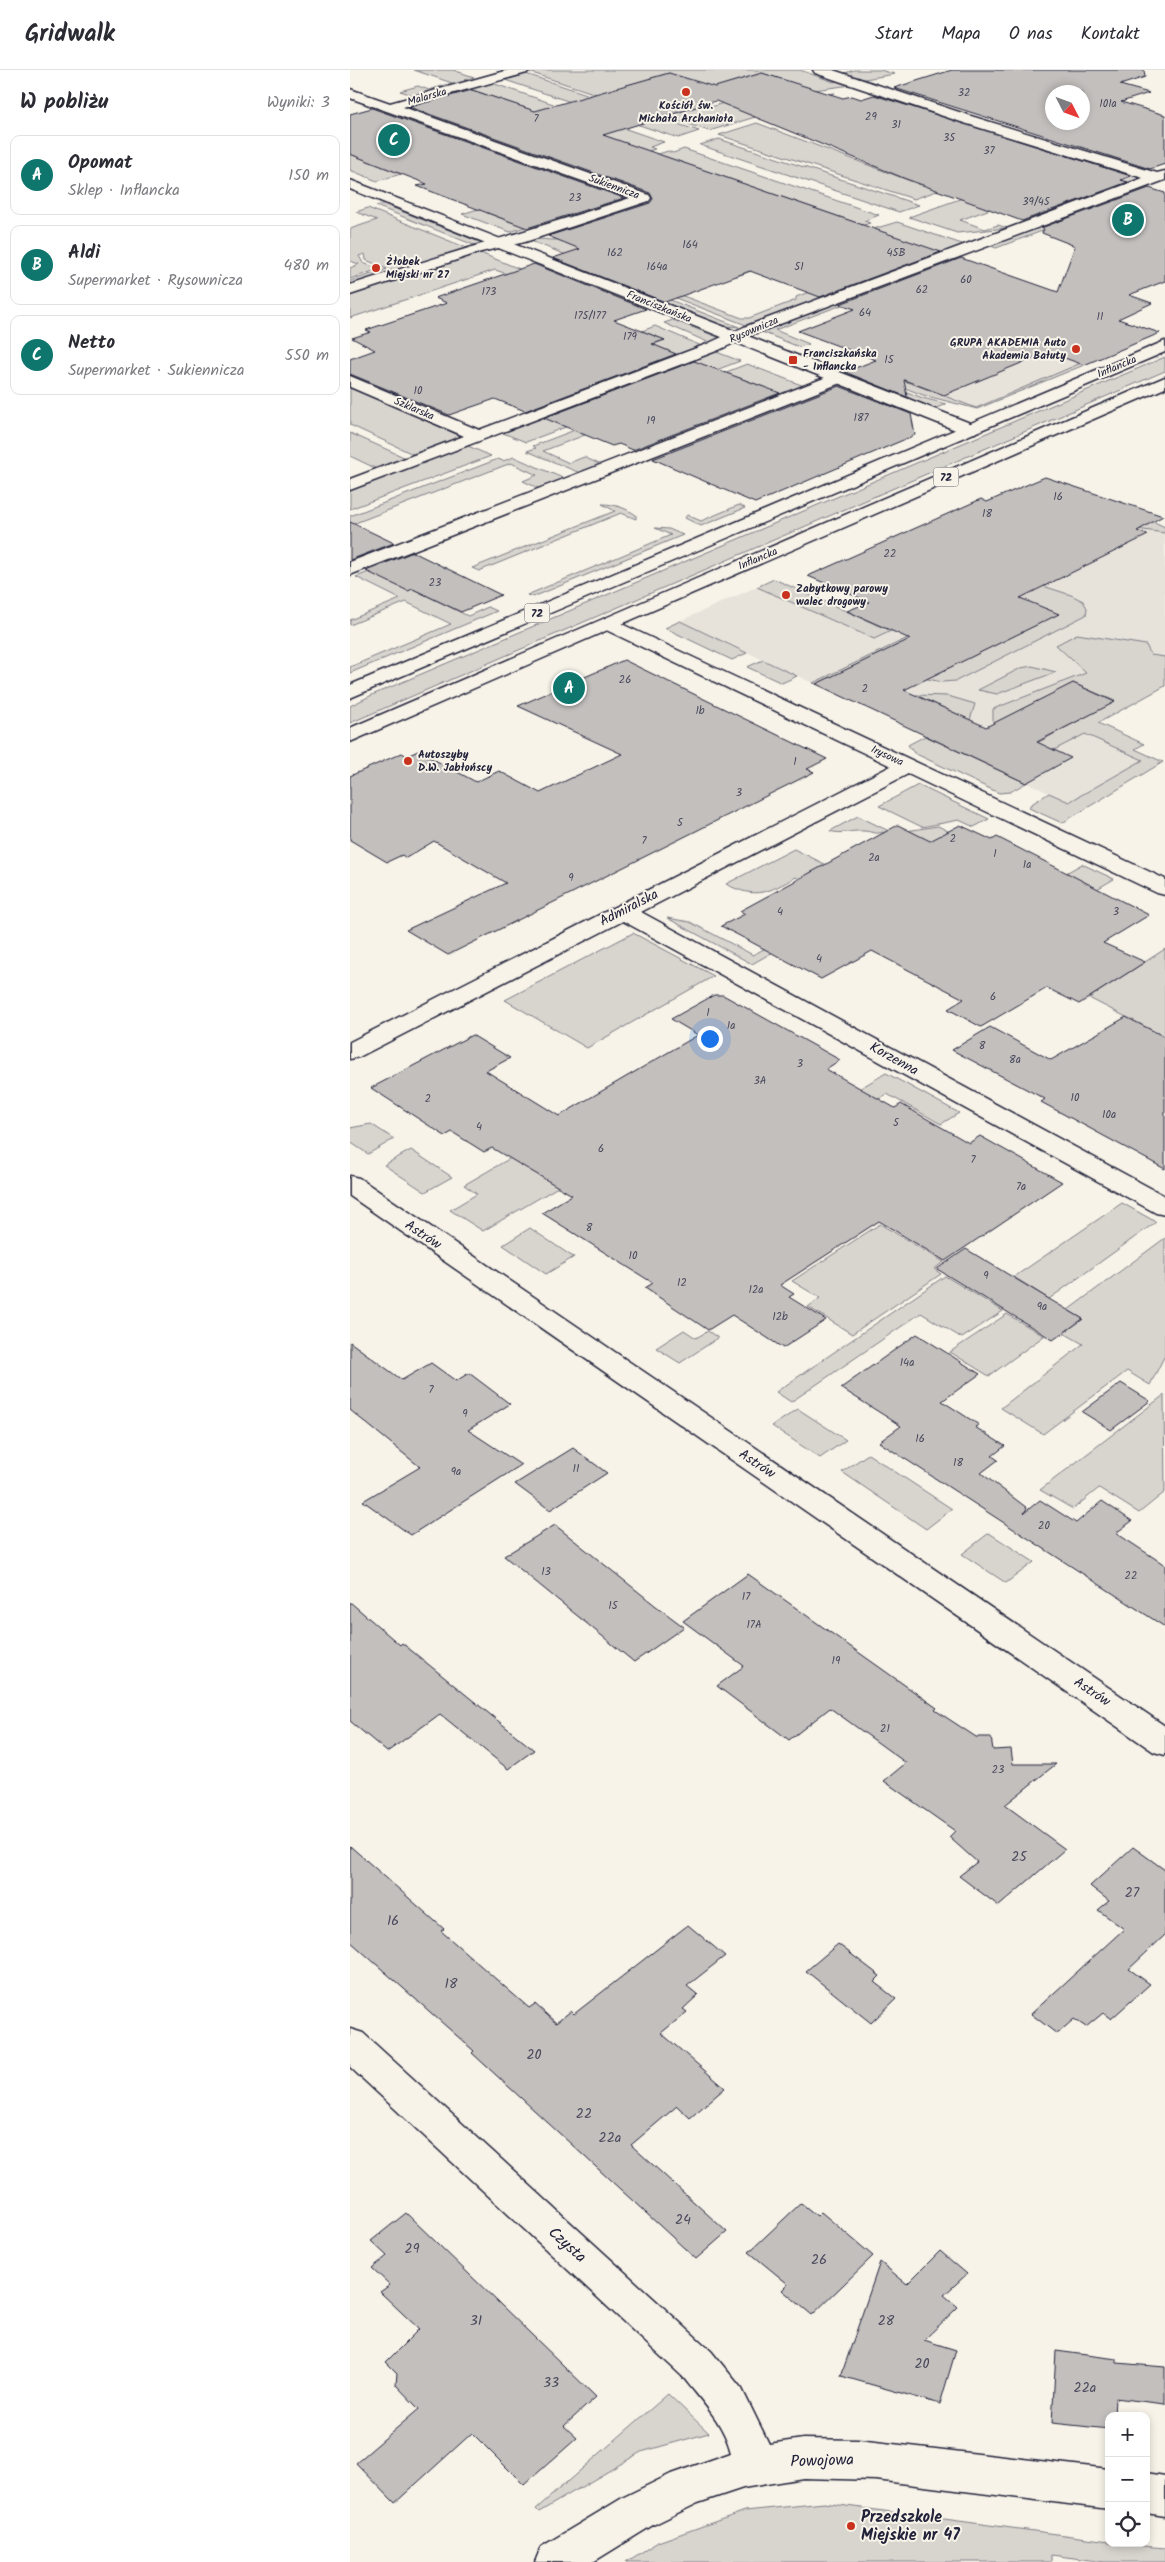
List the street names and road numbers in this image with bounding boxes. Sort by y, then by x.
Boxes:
street label: Malarska [405,83,449,111]
street label: Sukiennicza [586,169,642,205]
street label: Franciszkańska [624,286,694,328]
street label: Rysownicza [727,312,781,348]
street label: Inflancka [1094,351,1140,383]
street label: Szklarska [391,392,437,426]
road number: 72 [934,468,958,487]
street label: Inflancka [735,543,781,575]
road number: 72 [524,604,550,622]
street label: Irysowa [868,741,906,771]
street label: Admiralska [596,884,662,932]
street label: Korzenna [865,1036,923,1082]
street label: Astrów [400,1215,446,1256]
street label: Astrów [734,1444,780,1485]
street label: Astrów [1069,1672,1115,1713]
street label: Czysta [542,2221,592,2269]
street label: Powojowa [790,2447,854,2475]

